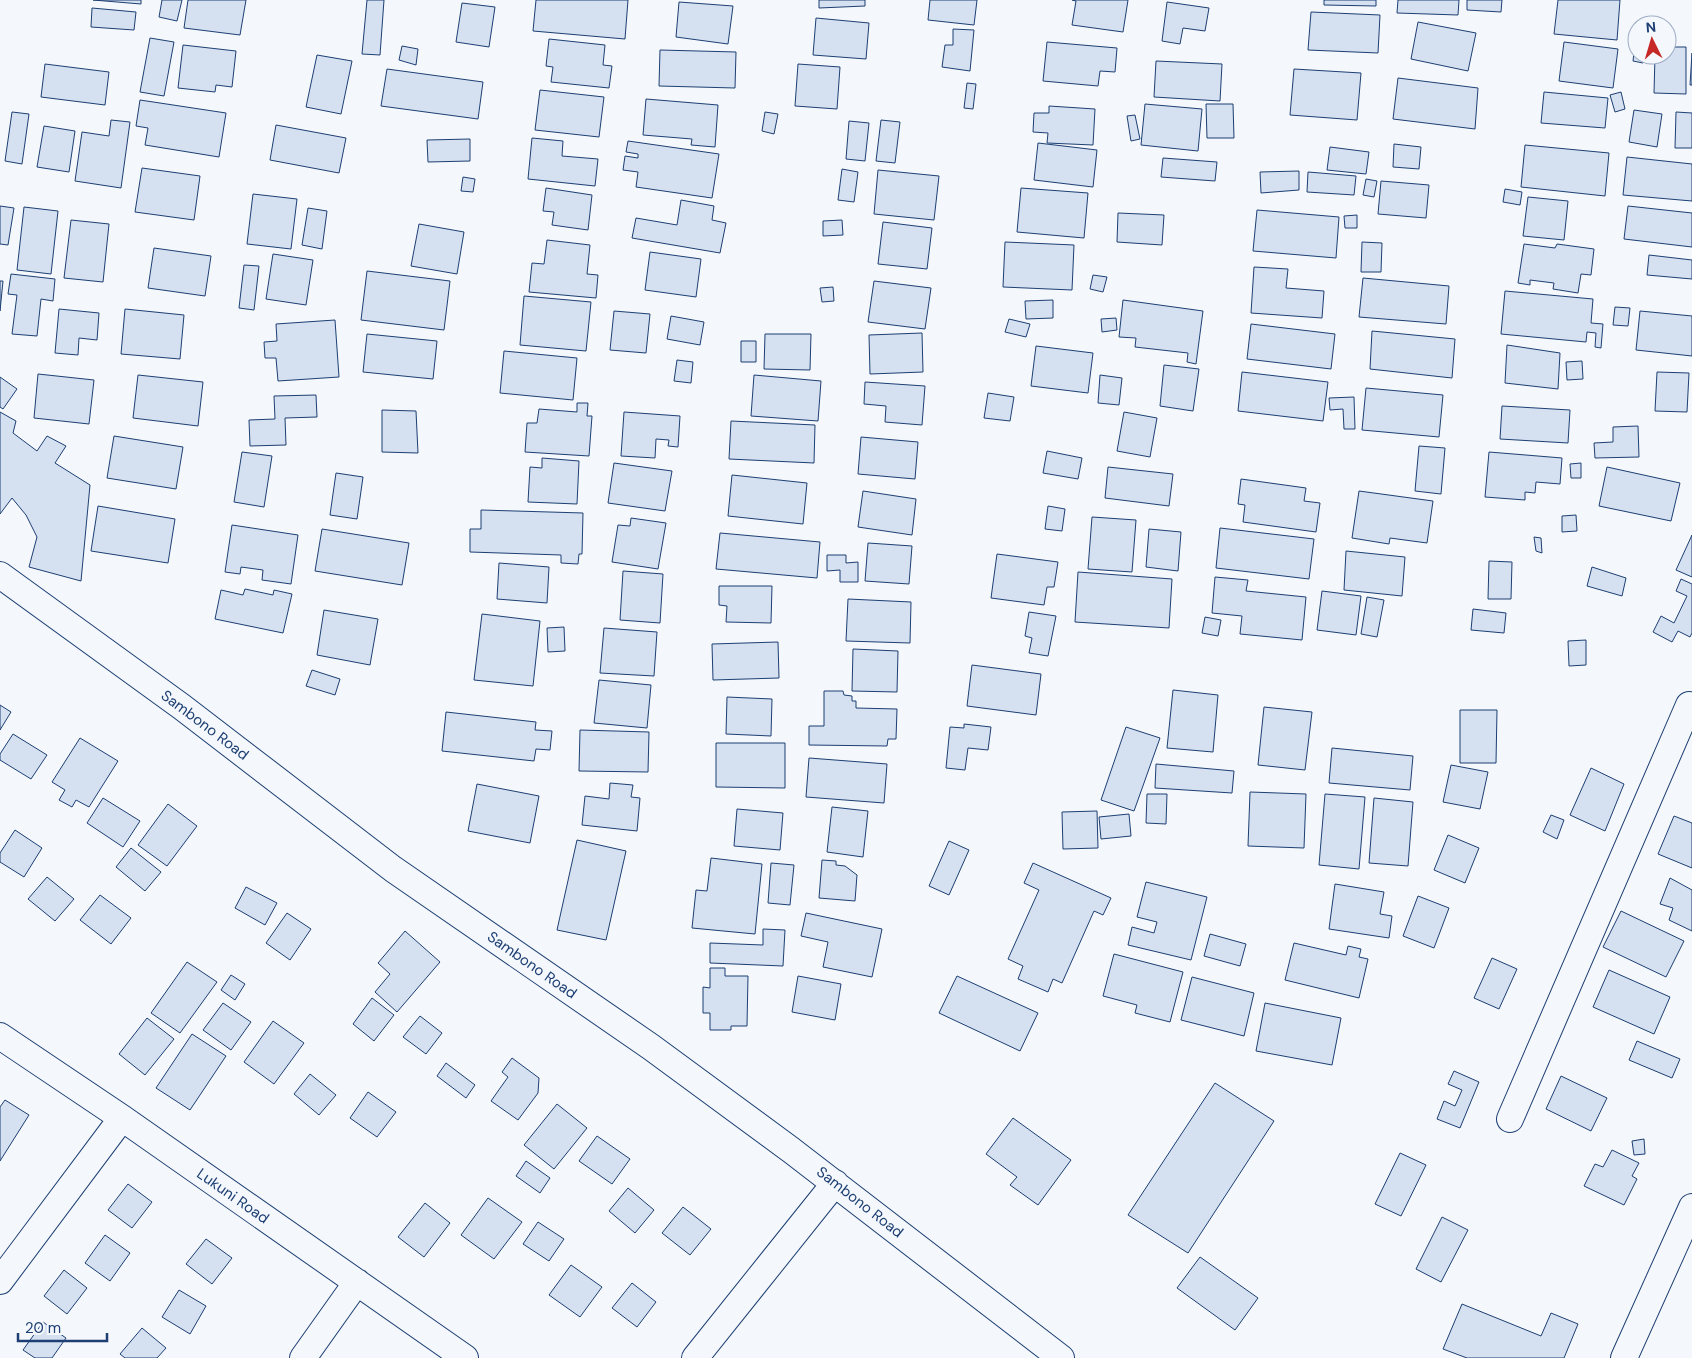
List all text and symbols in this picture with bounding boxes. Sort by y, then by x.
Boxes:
north arrow [1627,15,1677,65]
text: N [1645,18,1657,36]
street label: Sambono Road [157,685,253,765]
street label: Sambono Road [483,927,581,1003]
street label: Sambono Road [812,1162,908,1242]
street label: Lukuni Road [193,1164,273,1228]
scale bar [18,1310,106,1342]
text: 20 m [25,1318,61,1338]

